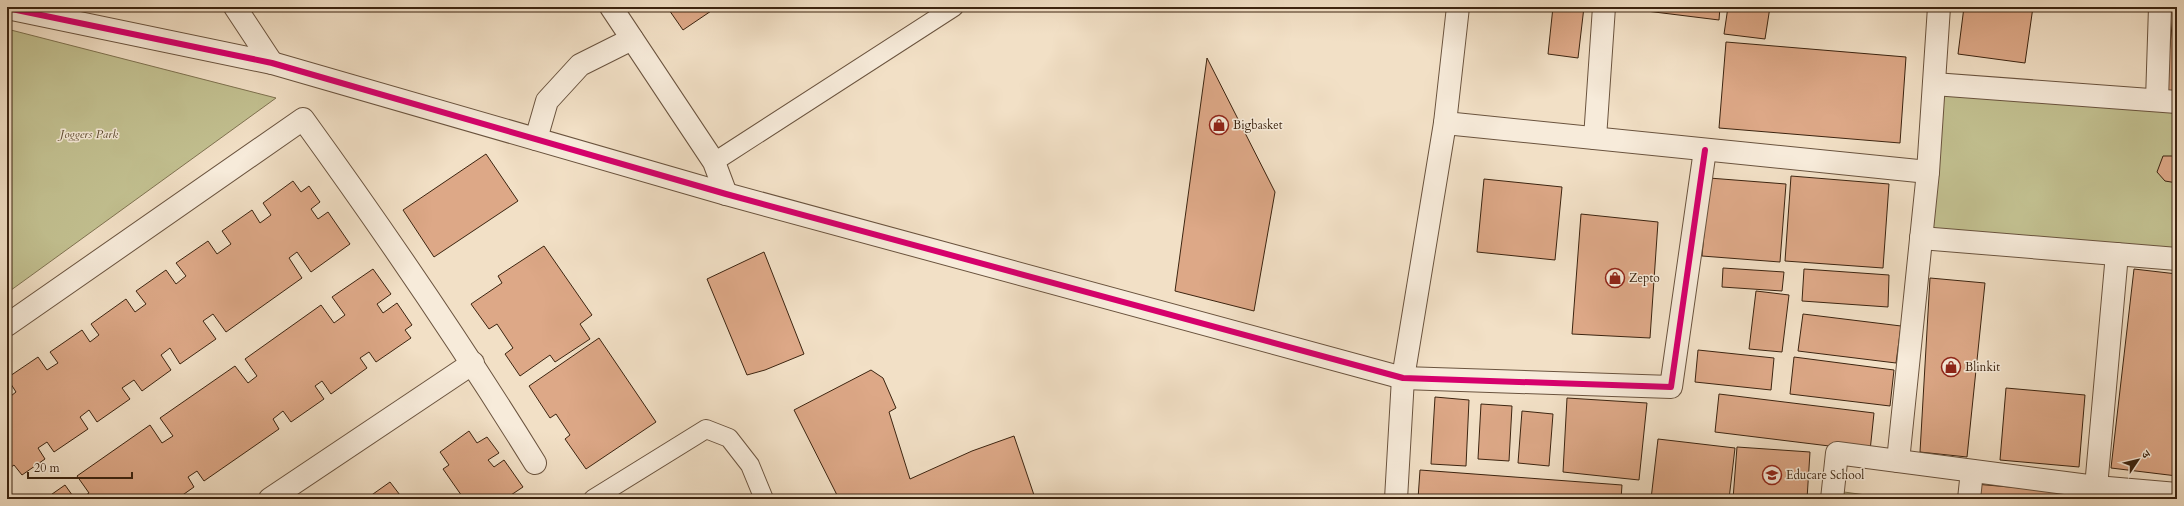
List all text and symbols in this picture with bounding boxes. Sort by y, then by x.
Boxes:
shop icon: Bigbasket [1208,114,1230,136]
place label: Bigbasket [1233,117,1283,133]
park label: Joggers Park [57,126,118,142]
shop icon: Zepto [1604,267,1626,289]
place label: Zepto [1629,270,1660,286]
shop icon: Blinkit [1940,356,1962,378]
place label: Blinkit [1965,359,2000,375]
north arrow [2118,440,2158,480]
text: उ [2137,447,2154,462]
scale bar [28,454,132,480]
text: 20 m [34,460,61,476]
school or university icon: Educare School [1761,464,1783,486]
place label: Educare School [1786,467,1864,483]

